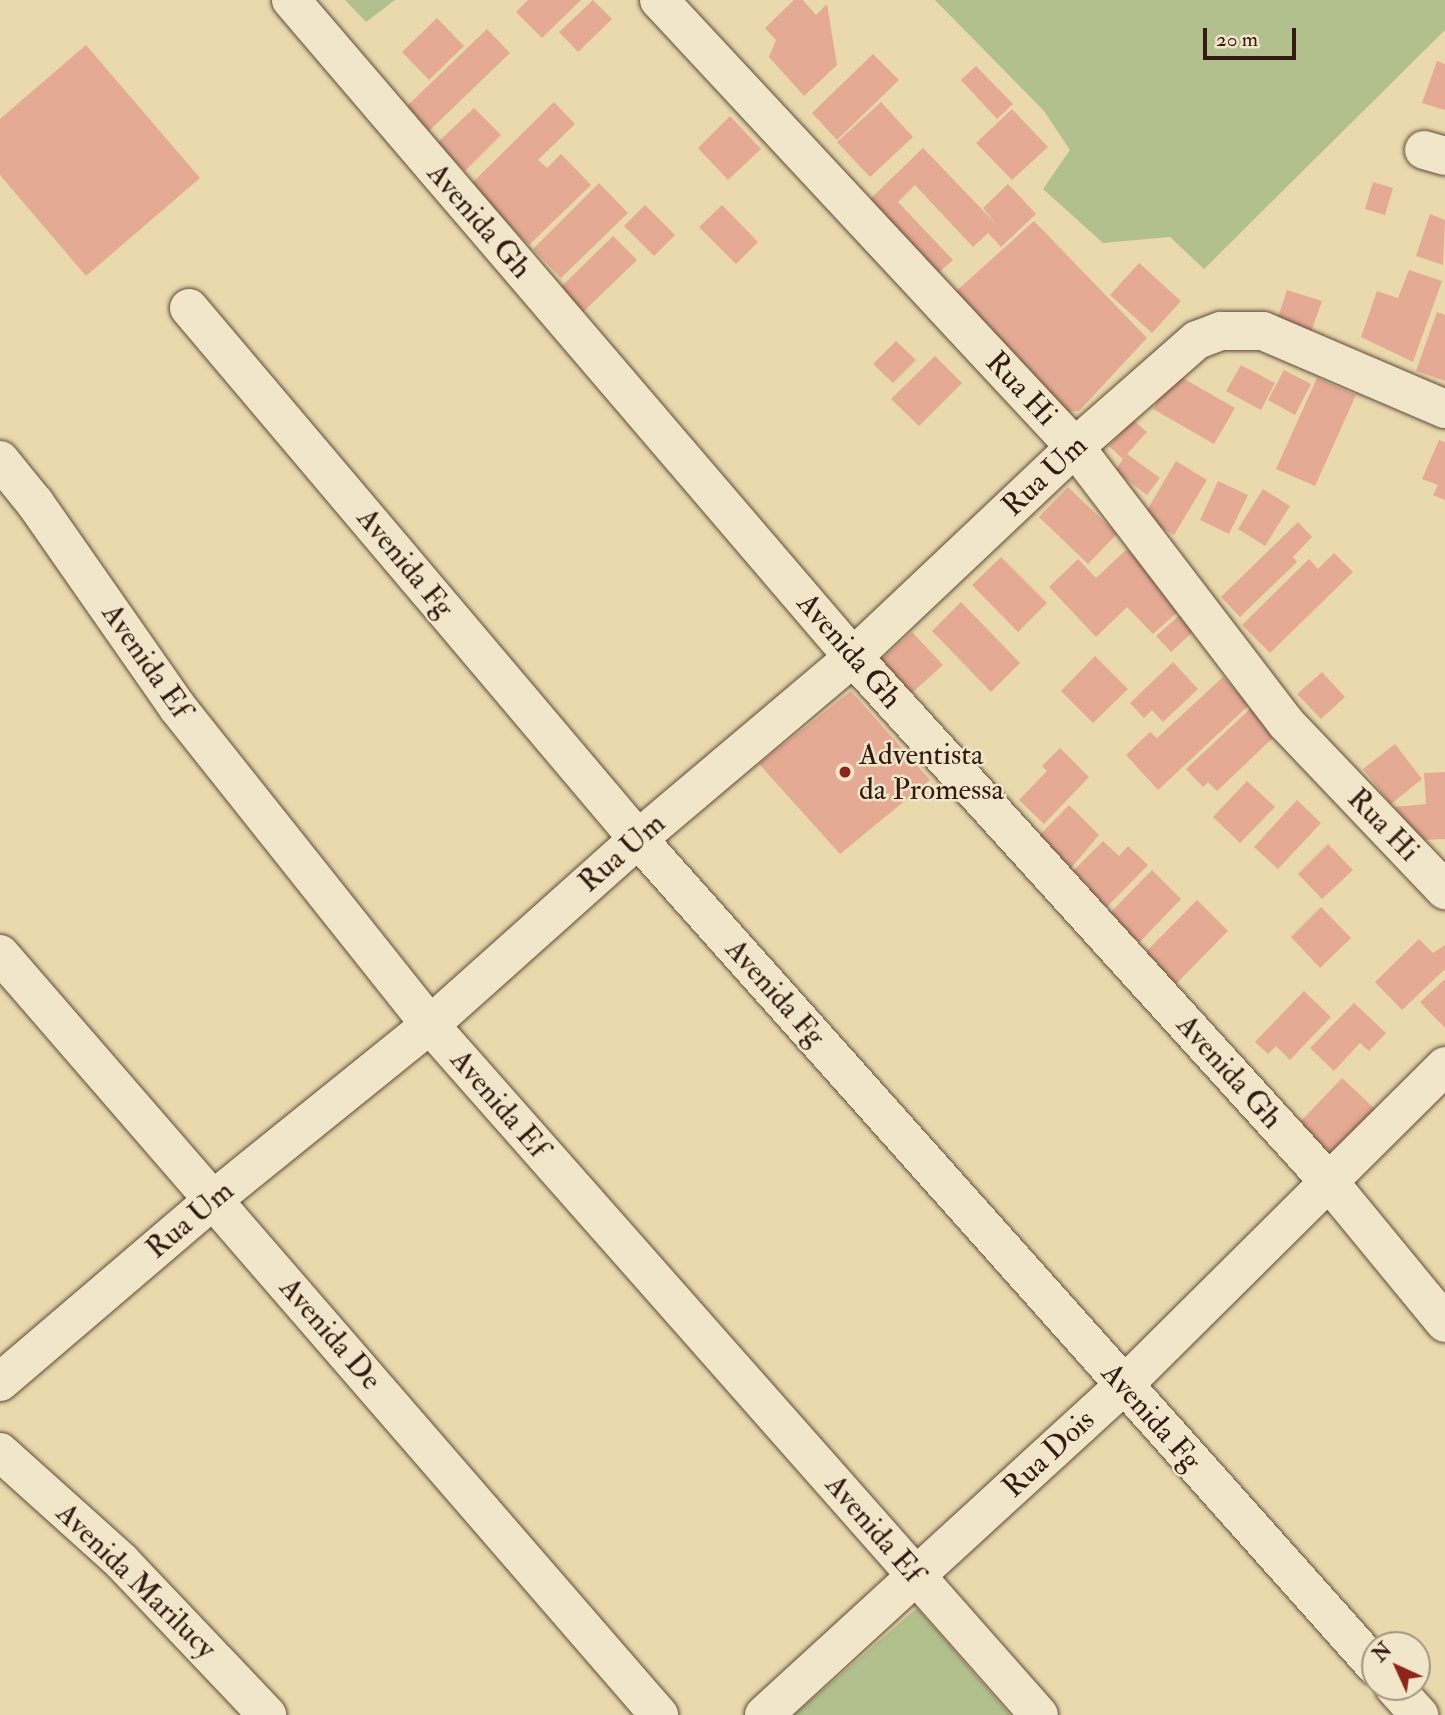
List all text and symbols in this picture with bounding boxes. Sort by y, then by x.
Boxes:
scale bar [1207,14,1300,58]
text: 20 m [1216,26,1258,53]
street label: Avenida Gh [419,156,539,286]
street label: Rua Hi [978,345,1064,433]
street label: Rua Um [995,428,1095,524]
street label: Avenida Fg [349,501,461,625]
street label: Avenida Gh [789,586,909,716]
street label: Avenida Ef [94,597,198,725]
place label: Adventista da Promessa [859,737,1004,808]
marker: Adventista da Promessa [837,764,853,780]
street label: Rua Hi [1340,781,1426,869]
street label: Rua Um [571,806,673,900]
street label: Avenida Fg [717,932,833,1054]
street label: Avenida Gh [1168,1007,1290,1137]
street label: Avenida Ef [442,1043,556,1165]
street label: Rua Um [139,1173,241,1267]
street label: Avenida De [271,1270,389,1398]
street label: Avenida Fg [1093,1356,1209,1478]
street label: Rua Dois [996,1403,1102,1505]
street label: Avenida Ef [817,1468,931,1590]
street label: Avenida Marilucy [48,1495,224,1667]
north arrow [1361,1631,1431,1701]
text: N [1368,1638,1397,1667]

